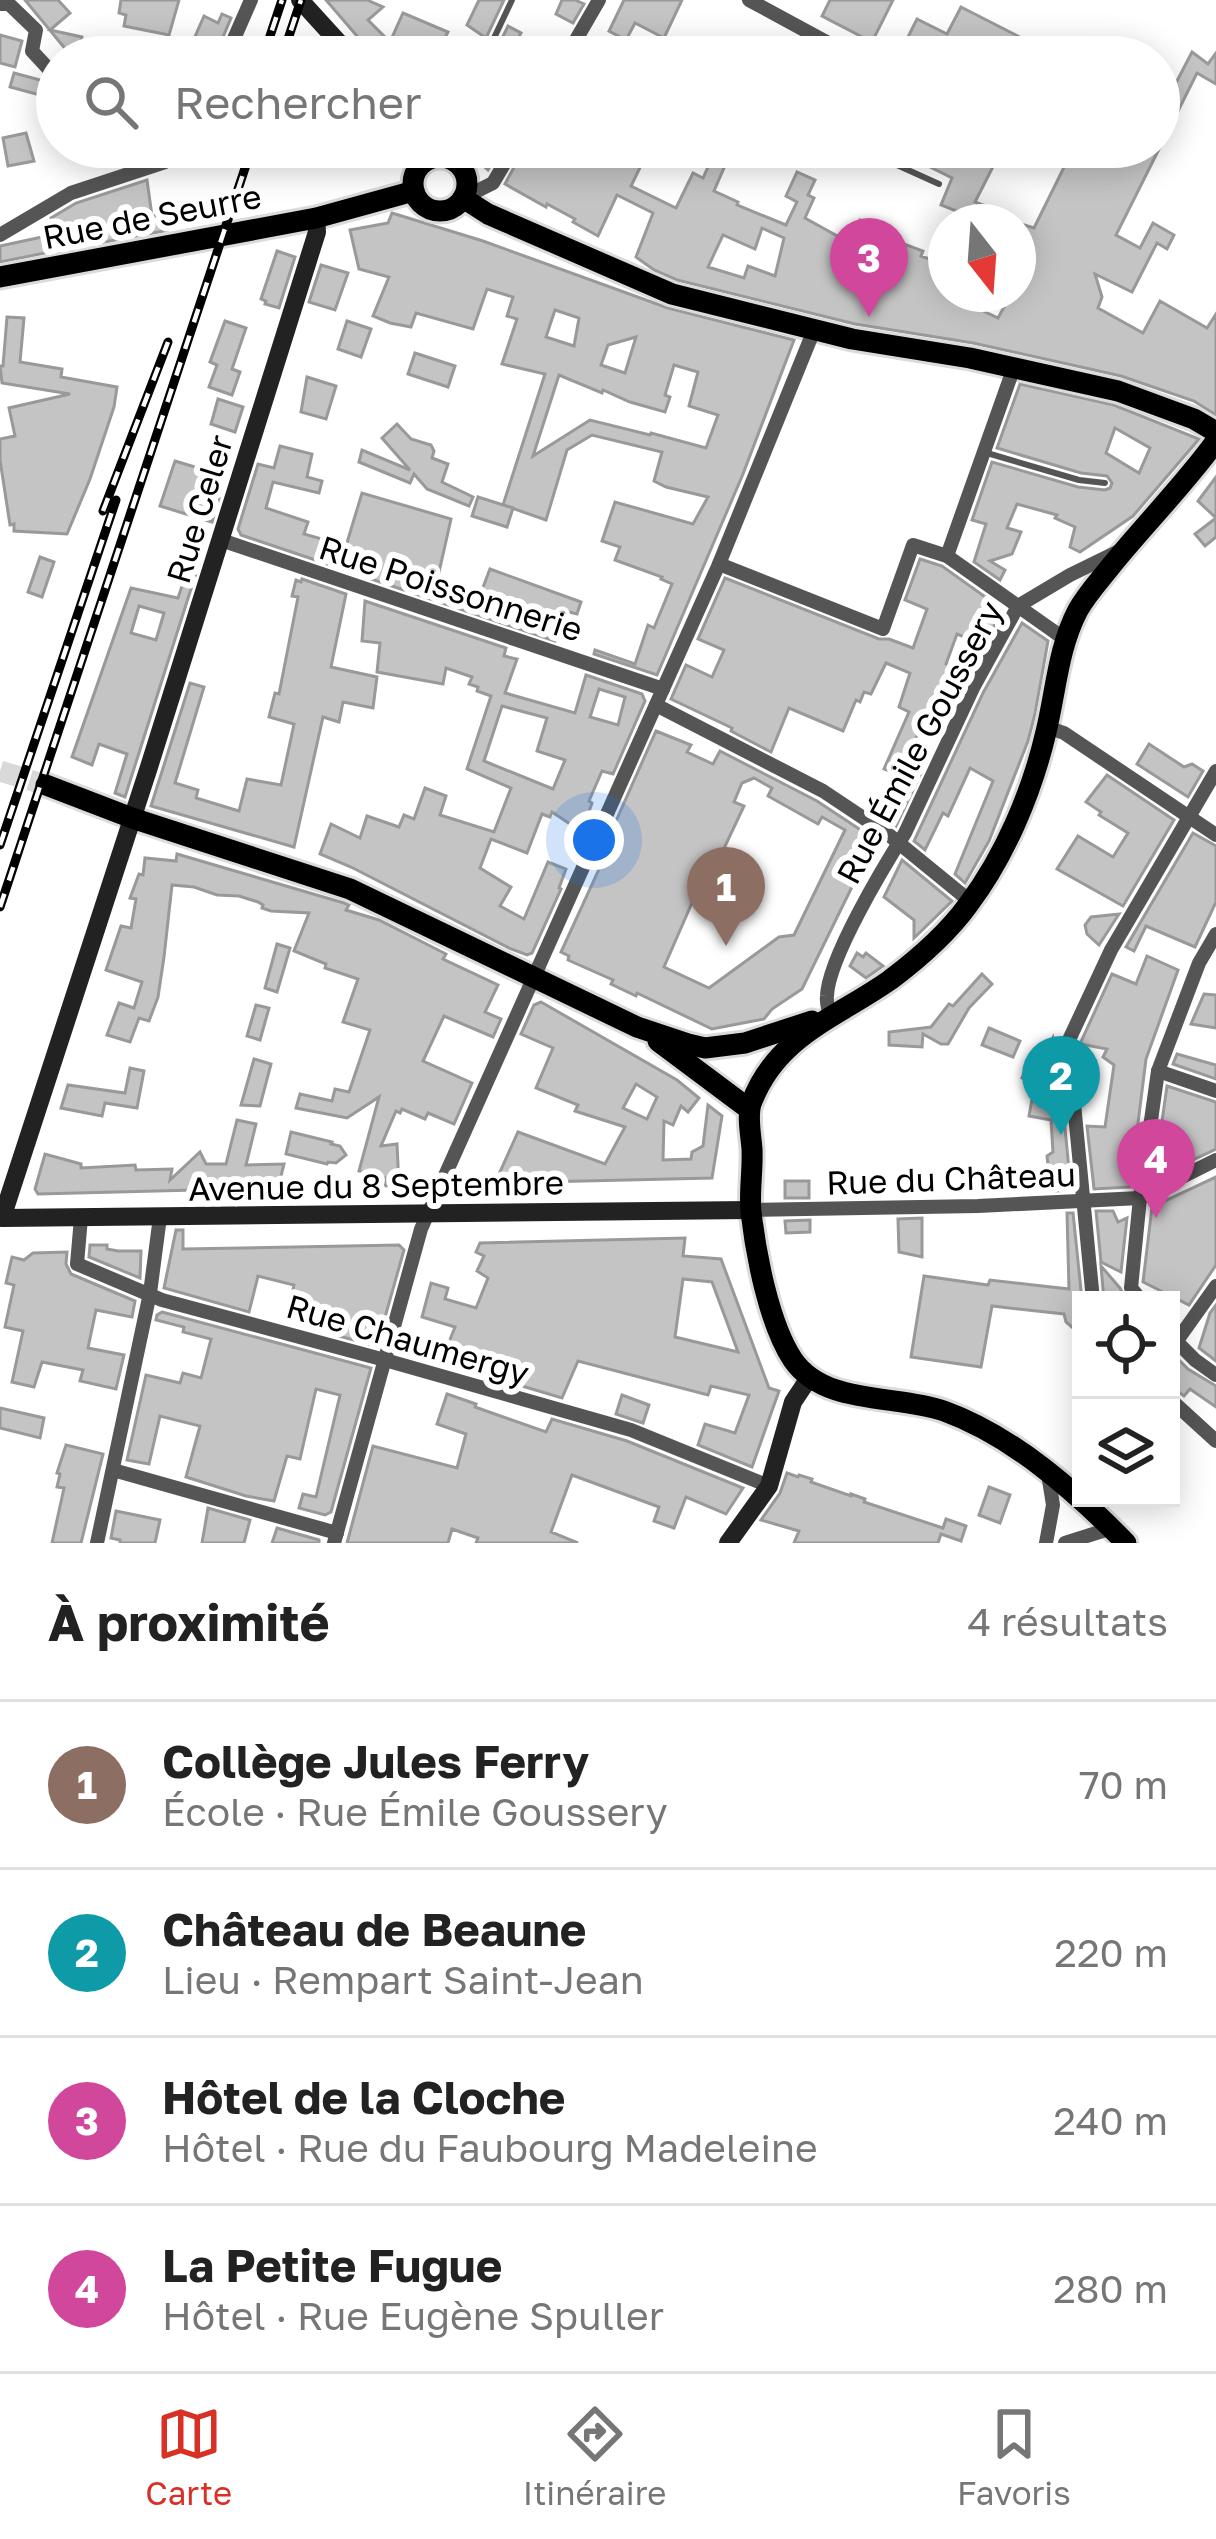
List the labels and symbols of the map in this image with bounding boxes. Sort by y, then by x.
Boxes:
street label: Rue de Seurre [40,176,264,256]
north arrow [928,204,1036,312]
pin: 3 [830,218,908,317]
street label: Rue Celer [158,430,240,588]
street label: Rue Poissonnerie [314,527,588,649]
street label: Rue Émile Goussery [828,594,1010,890]
your location [564,810,624,870]
pin: 1 [687,847,765,946]
pin: 2 [1022,1036,1100,1135]
pin: 4 [1117,1119,1195,1218]
street label: Rue du Château [826,1154,1076,1202]
street label: Avenue du 8 Septembre [188,1162,564,1208]
street label: Rue Chaumergy [282,1286,534,1392]

